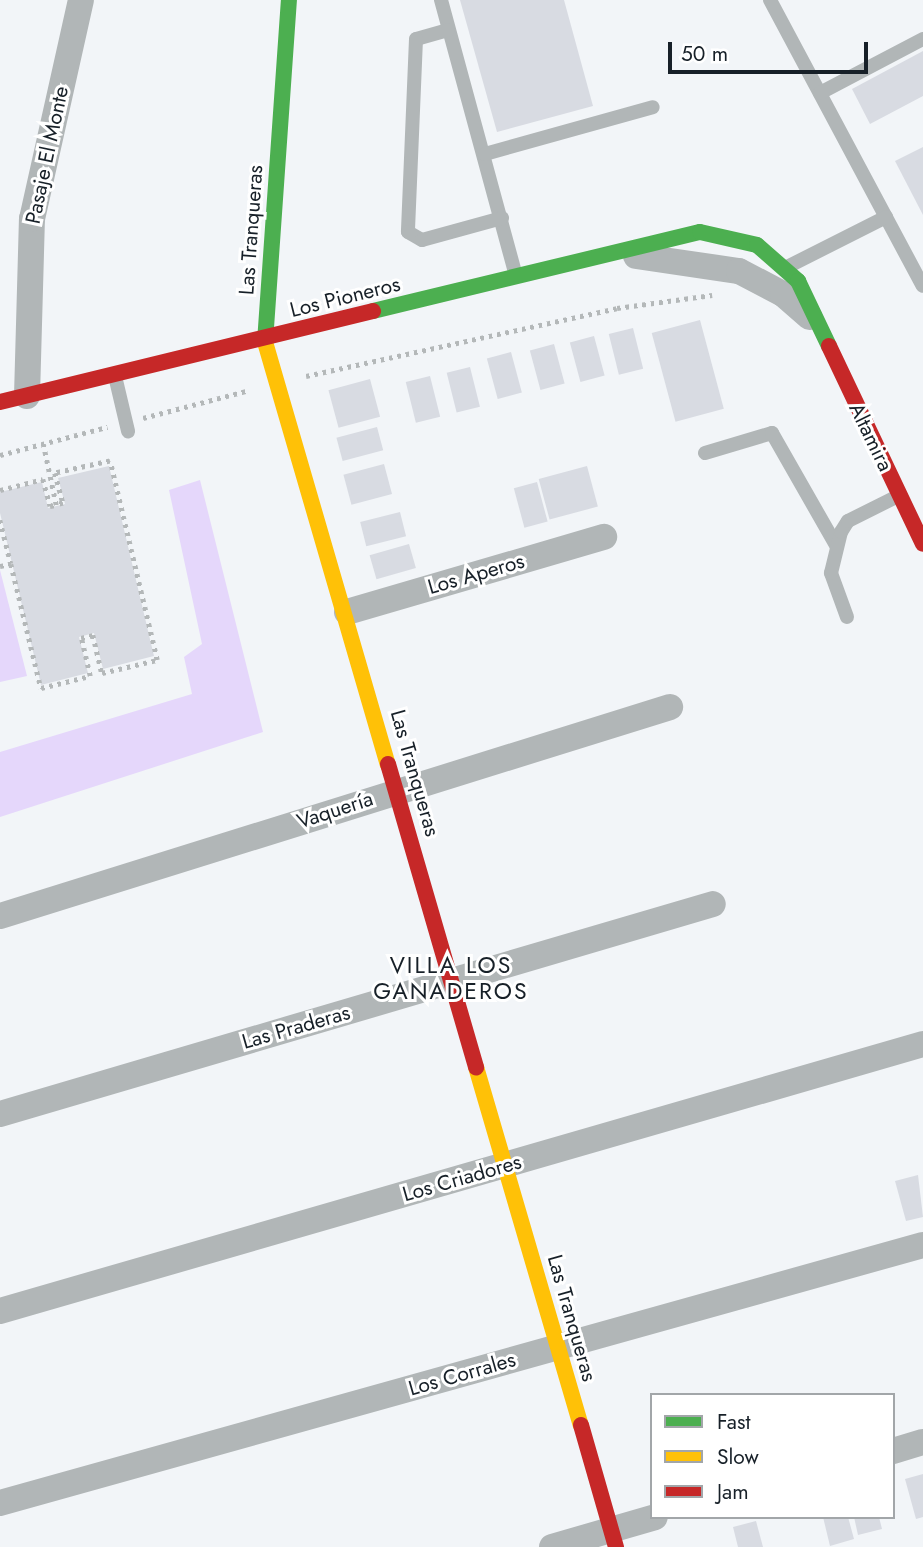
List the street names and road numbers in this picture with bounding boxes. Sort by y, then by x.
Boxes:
street label: Pasaje El Monte [20,84,74,226]
street label: Las Tranqueras [234,164,268,296]
street label: Los Pioneros [287,271,403,323]
street label: Altamira [844,399,898,475]
street label: Los Aperos [425,548,527,600]
street label: Las Tranqueras [385,707,445,839]
street label: Vaquería [294,786,376,834]
street label: Las Praderas [239,1000,353,1054]
street label: Los Criadores [400,1149,524,1207]
street label: Las Tranqueras [542,1252,602,1384]
street label: Los Corrales [406,1347,518,1401]

